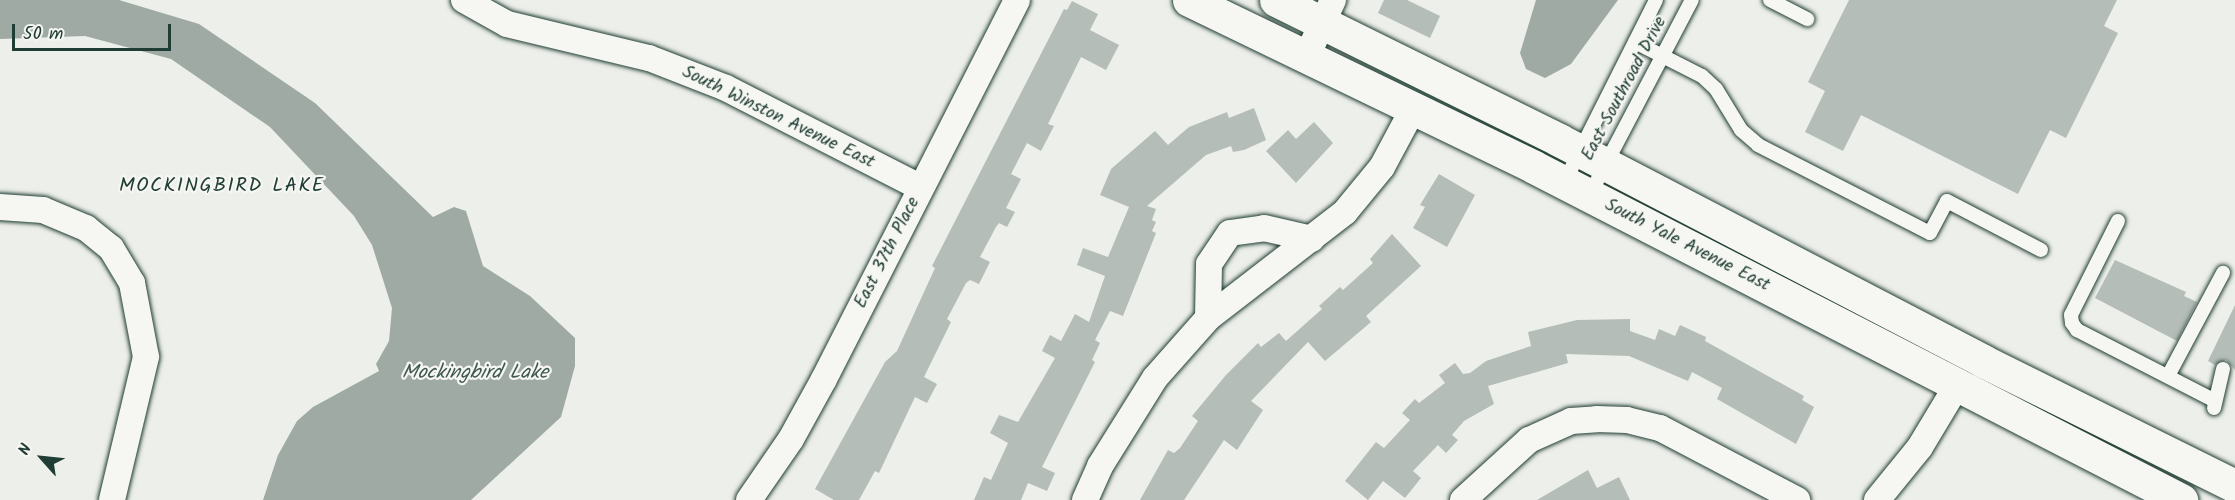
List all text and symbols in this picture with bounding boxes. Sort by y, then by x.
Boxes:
scale bar [15,12,174,50]
street label: East Southroad Drive [1578,13,1672,165]
text: 50 m [23,20,63,49]
street label: South Winston Avenue East [678,62,878,174]
district label: MOCKINGBIRD LAKE [119,174,325,198]
street label: East 37th Place [851,194,925,312]
street label: South Yale Avenue East [1601,195,1773,297]
water label: Mockingbird Lake [402,361,548,385]
north arrow [12,428,72,488]
text: N [12,439,39,460]

